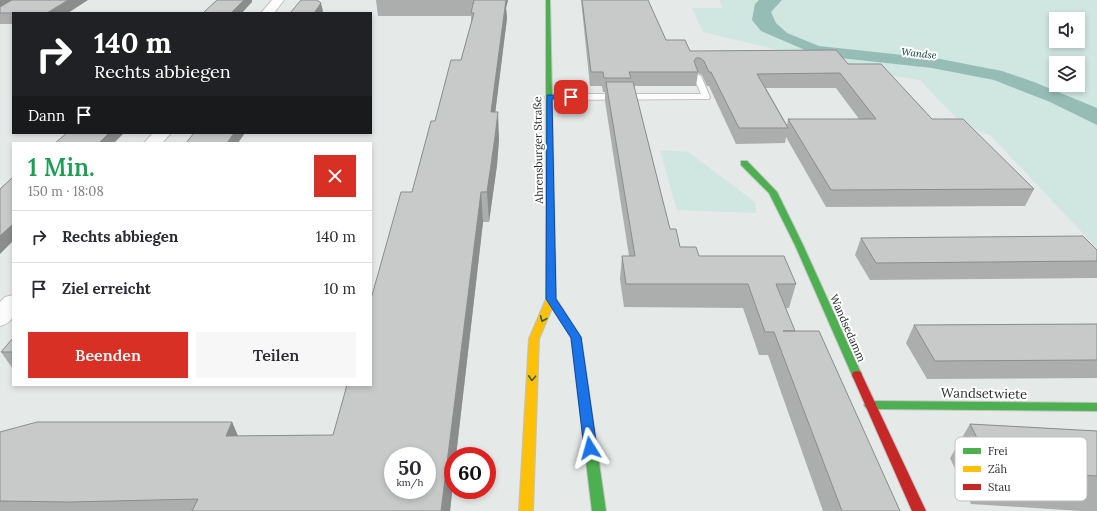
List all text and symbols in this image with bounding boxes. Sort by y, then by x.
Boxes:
map controls [1049,12,1085,92]
button: sound [1049,12,1085,48]
text: 140 m [94,25,172,61]
icon: right [28,28,80,80]
water label: Wandse [901,45,938,62]
button: layers [1049,56,1085,92]
text: Rechts abbiegen [94,60,231,83]
pin [554,80,588,114]
icon: arrive [560,86,582,108]
street label: Ahrensburger Straße [530,96,546,205]
icon: arrive [73,104,95,126]
text: Dann [28,106,65,125]
text: 1 Min. [28,152,95,183]
button: close [314,155,356,197]
text: 150 m · 18:08 [28,183,104,200]
icon: right [28,226,50,248]
text: Rechts abbiegen [62,227,178,246]
text: 140 m [316,227,356,246]
icon: arrive [28,278,50,300]
text: Ziel erreicht [62,279,151,298]
text: 10 m [324,279,356,298]
street label: Wandsedamm [827,292,869,364]
one-way arrow [539,316,547,323]
button: Beenden [28,332,188,378]
button: Teilen [196,332,356,378]
one-way arrow [528,375,537,381]
street label: Wandsetwiete [941,384,1027,403]
position arrow [569,427,611,469]
legend [955,437,1087,501]
text: Frei [988,444,1008,458]
speed limit sign: 60 [444,447,496,499]
text: 50 [398,455,422,480]
text: Zäh [988,462,1007,476]
text: km/h [396,476,424,489]
text: Stau [988,480,1011,494]

